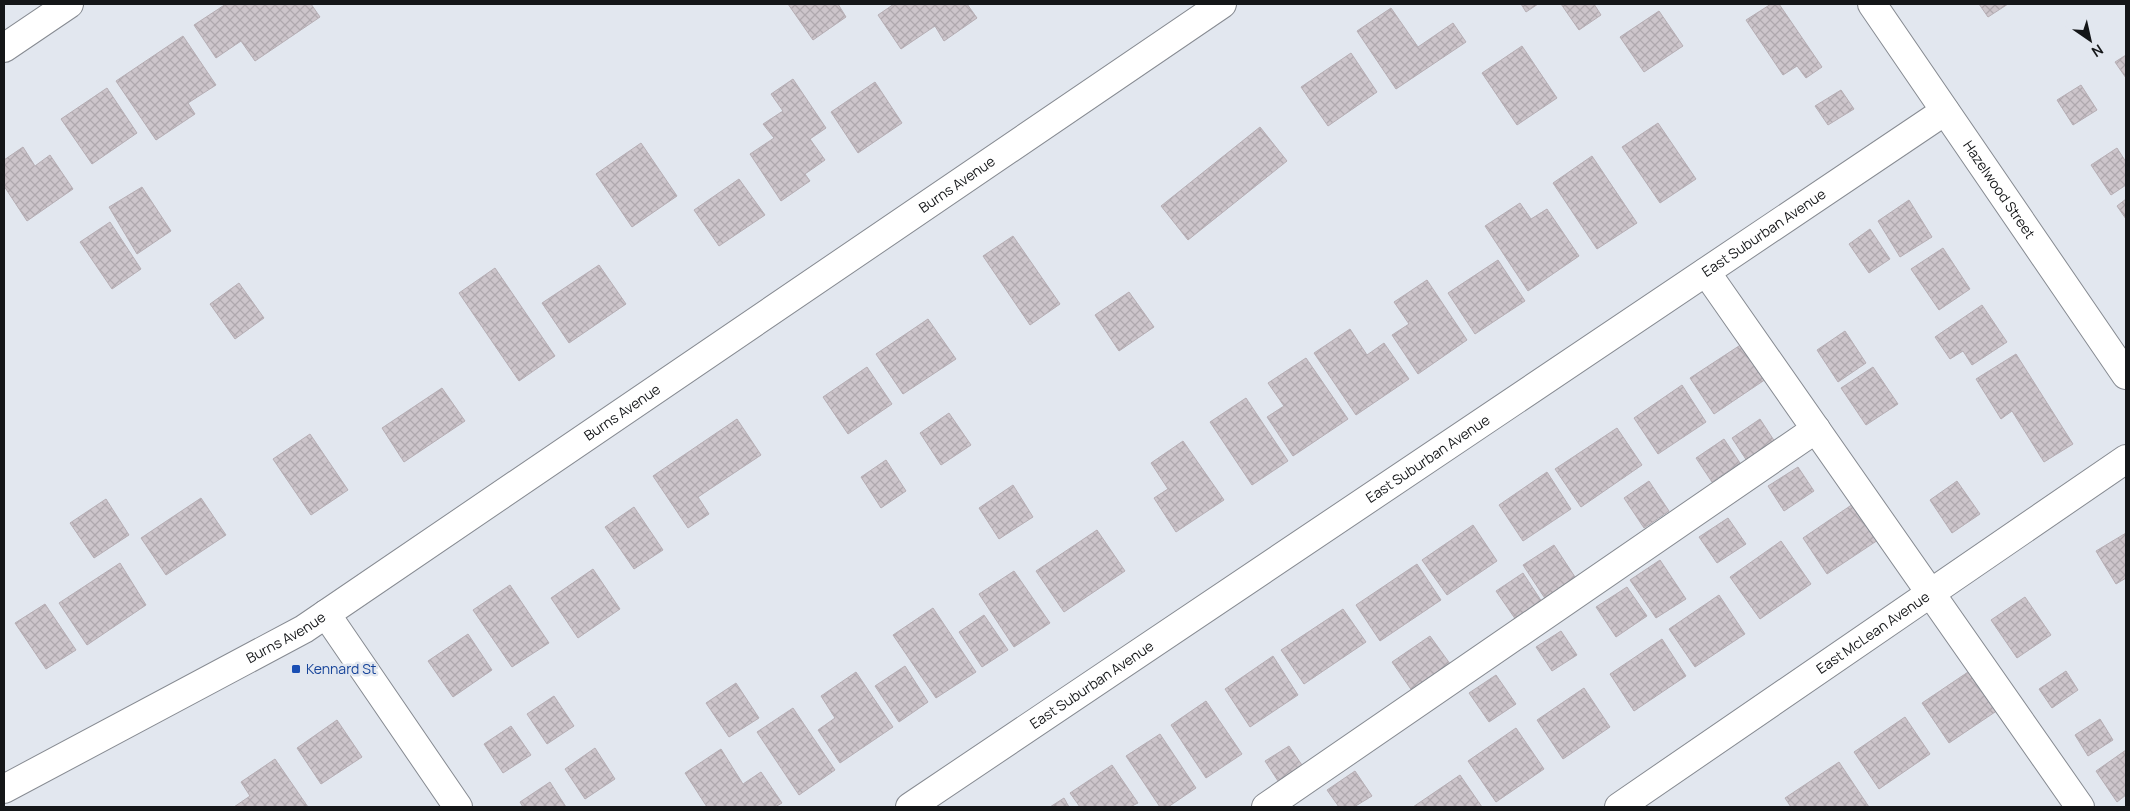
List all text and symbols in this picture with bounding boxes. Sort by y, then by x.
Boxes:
north arrow [2065,15,2115,65]
text: N [2088,41,2107,62]
street label: Hazelwood Street [1959,137,2040,243]
street label: Burns Avenue [915,151,999,217]
street label: East Suburban Avenue [1698,184,1829,281]
street label: Burns Avenue [580,379,664,445]
street label: East Suburban Avenue [1362,410,1493,507]
street label: East McLean Avenue [1812,587,1933,678]
street label: Burns Avenue [243,607,329,667]
street label: East Suburban Avenue [1026,636,1157,733]
place label: Kennard St [306,659,377,678]
marker: Kennard St [290,663,302,675]

